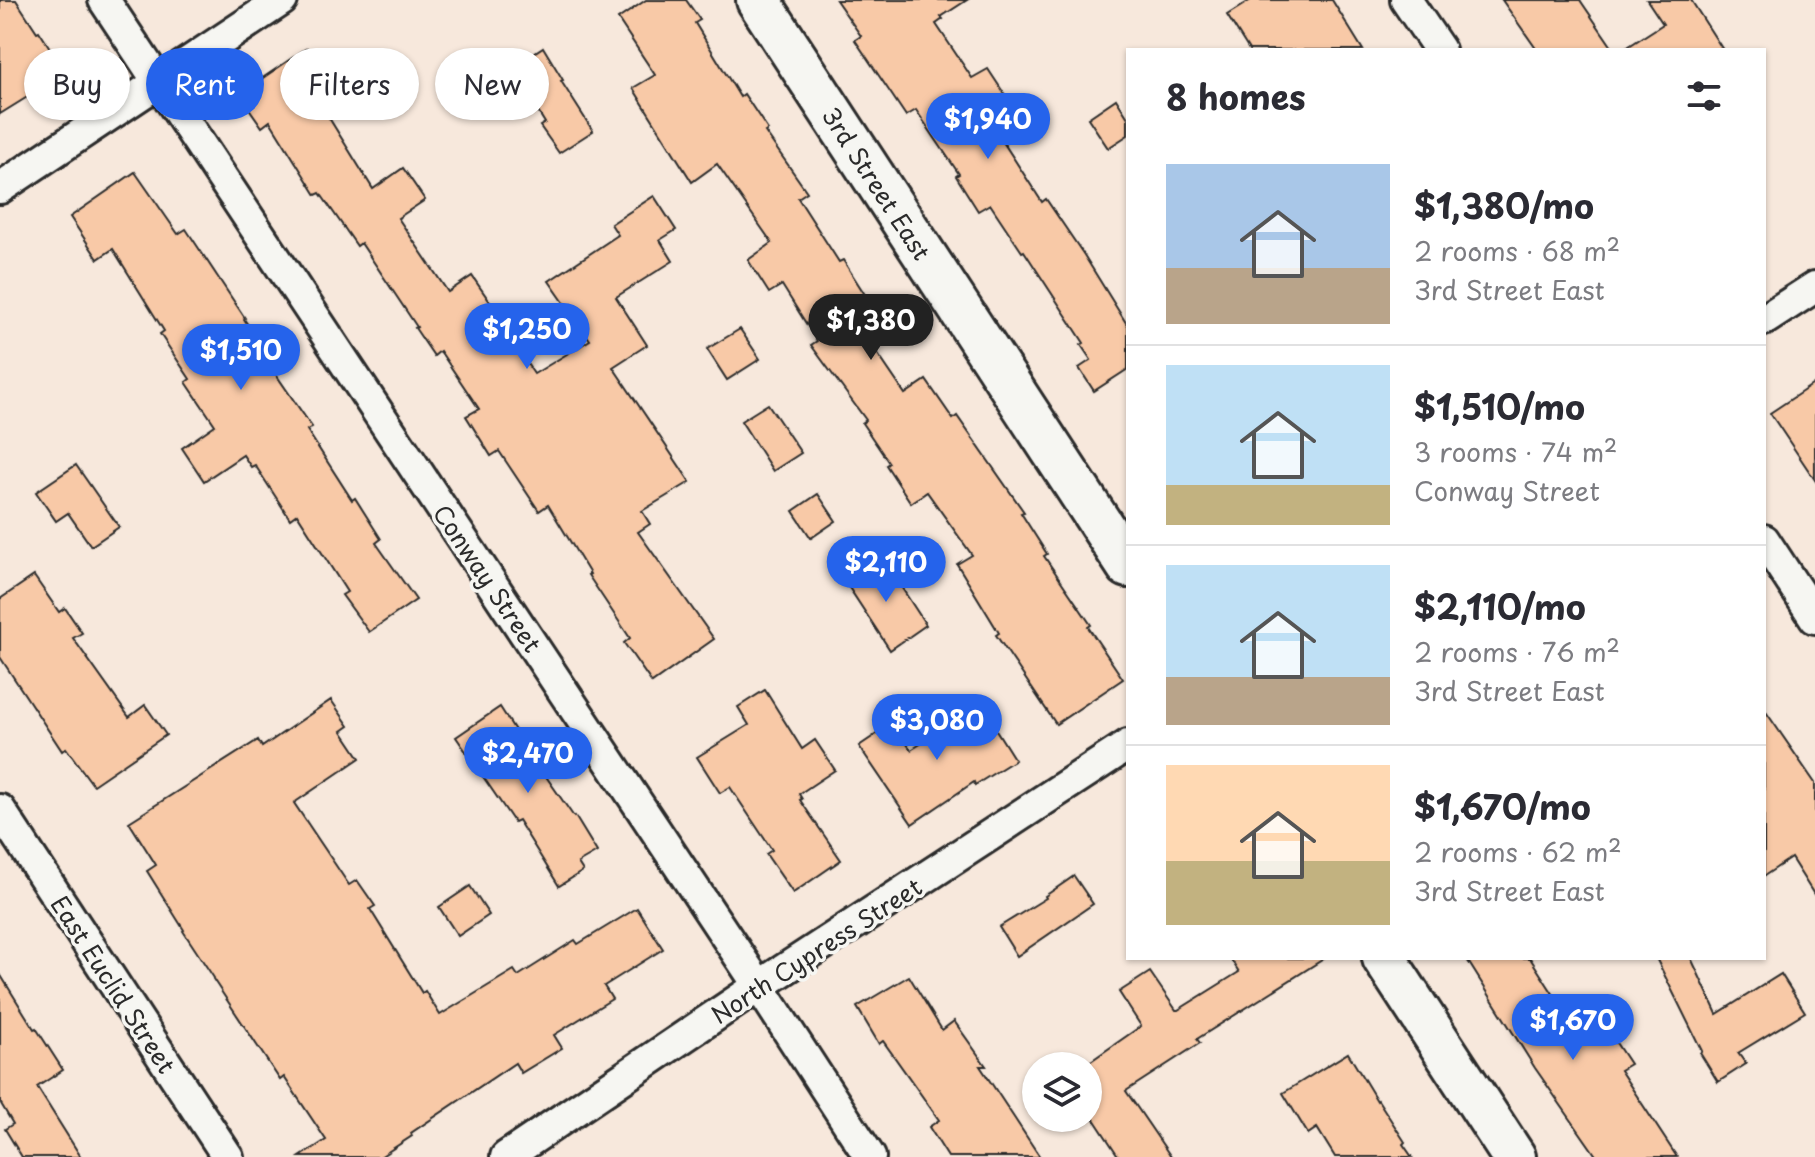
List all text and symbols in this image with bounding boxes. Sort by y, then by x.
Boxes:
chip: Buy [24,48,130,120]
chip: Rent [146,48,264,120]
chip: Filters [280,48,419,120]
chip: New [435,48,549,120]
text: 8 homes [1166,70,1306,122]
icon: filters [1682,74,1726,118]
pin: $1,940 [923,93,1053,161]
street label: 3rd Street East [814,99,940,267]
text: $1,940 [944,99,1032,138]
text: $1,380/mo [1414,179,1594,231]
icon: home [1230,196,1326,292]
text: 2 rooms · 68 m² [1414,231,1620,270]
text: 3rd Street East [1414,270,1605,309]
pin: $1,380 [806,294,936,362]
text: $1,380 [827,300,915,339]
pin: $1,250 [462,303,592,371]
text: $1,250 [483,309,571,348]
pin: $1,510 [176,324,306,392]
text: $1,510 [200,330,282,369]
text: $1,510/mo [1414,380,1585,432]
icon: home [1230,397,1326,493]
text: 3 rooms · 74 m² [1414,432,1618,471]
text: Conway Street [1414,471,1600,510]
street label: Conway Street [425,497,551,659]
pin: $2,110 [821,536,951,604]
text: $2,110 [845,542,927,581]
text: $2,110/mo [1414,580,1586,632]
icon: home [1230,597,1326,693]
text: 2 rooms · 76 m² [1414,632,1620,671]
text: 3rd Street East [1414,671,1605,710]
pin: $3,080 [872,694,1002,762]
text: $3,080 [890,700,984,739]
pin: $2,470 [463,727,593,795]
text: $2,470 [482,733,574,772]
text: $1,670/mo [1414,780,1591,832]
icon: home [1230,797,1326,893]
text: 2 rooms · 62 m² [1414,832,1622,871]
street label: North Cypress Street [704,868,929,1032]
text: 3rd Street East [1414,871,1605,910]
street label: East Euclid Street [43,888,185,1080]
pin: $1,670 [1508,994,1638,1062]
text: $1,670 [1530,1000,1616,1039]
map controls [1022,1052,1102,1132]
button: layers [1022,1052,1102,1132]

